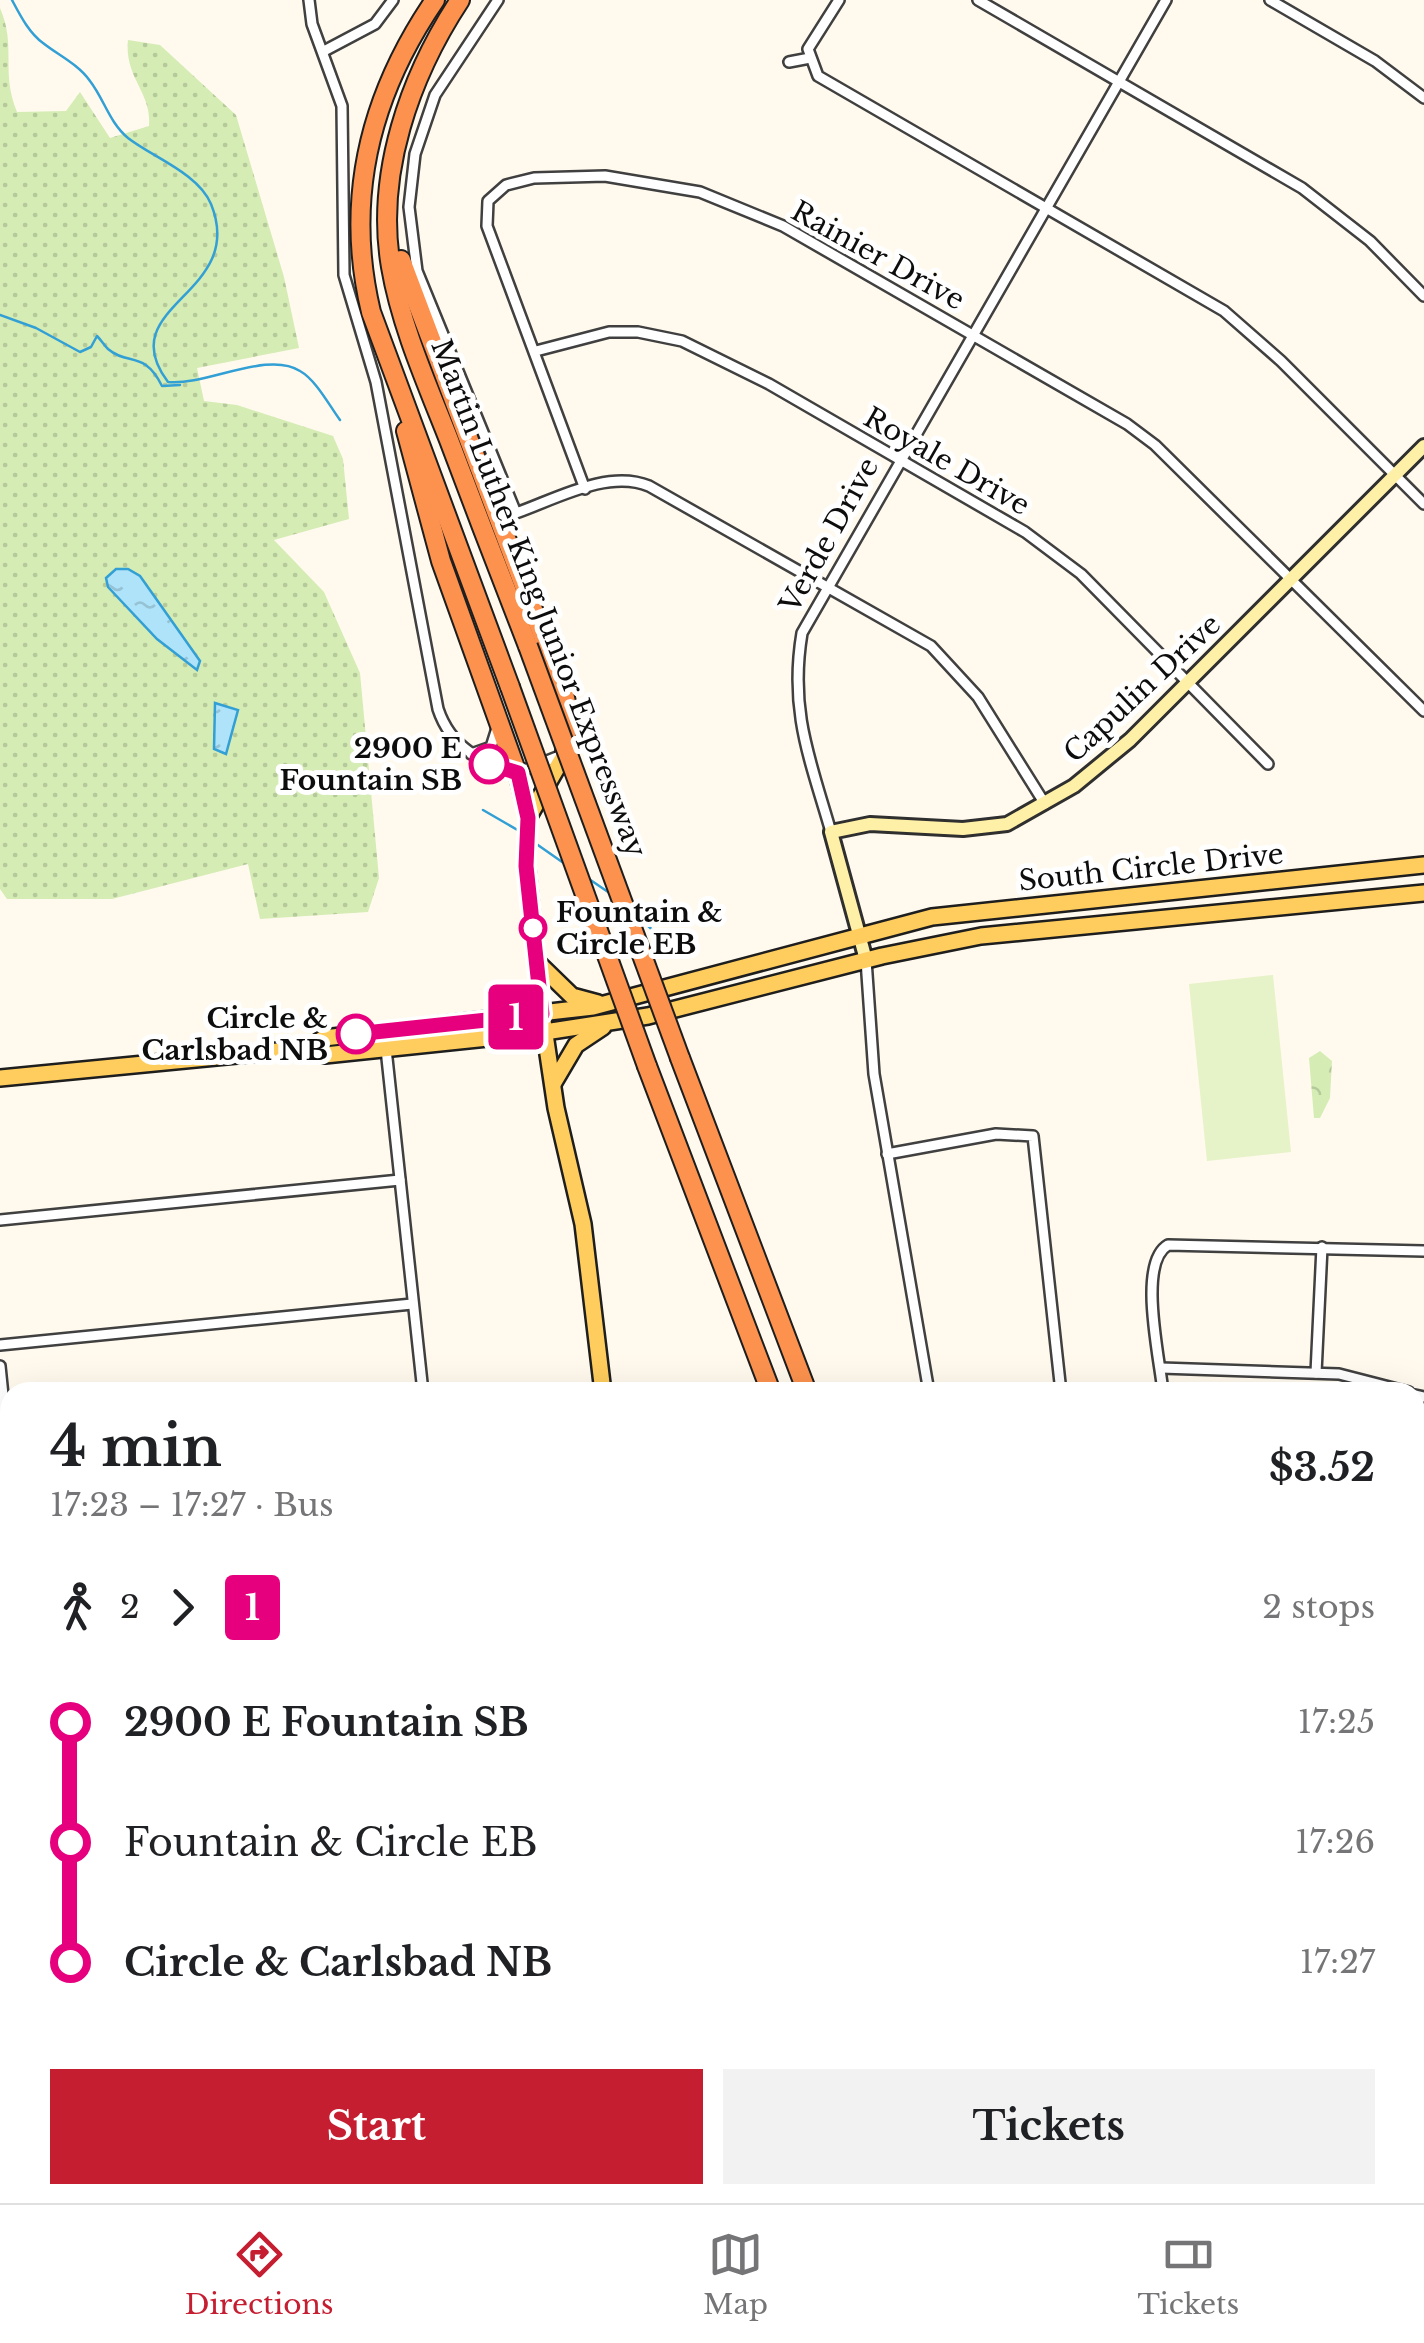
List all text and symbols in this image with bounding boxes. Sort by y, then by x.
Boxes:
street label: Rainier Drive [785,193,971,317]
street label: Martin Luther King Junior Expressway [423,334,654,862]
street label: Royale Drive [858,400,1036,523]
street label: Verde Drive [772,452,886,620]
street label: Capulin Drive [1057,607,1228,770]
place label: 2900 E Fountain SB [280,731,462,798]
marker: 2900 E Fountain SB [470,745,508,783]
street label: South Circle Drive [1017,836,1285,899]
place label: Fountain & Circle EB [556,895,723,962]
marker: Fountain & Circle EB [520,915,546,941]
line badge: 1 [484,984,548,1050]
text: 1 [508,996,524,1039]
place label: Circle & Carlsbad NB [141,1001,328,1068]
marker: Circle & Carlsbad NB [337,1015,375,1053]
text: 4 min [50,1413,222,1481]
text: $3.52 [1269,1444,1375,1491]
text: 17:23 – 17:27 · Bus [50,1485,334,1525]
icon: walk [50,1580,105,1635]
icon: forward [155,1580,210,1635]
text: 1 [245,1586,260,1629]
text: 2 [120,1587,140,1627]
text: 2 stops [1262,1587,1375,1627]
text: 2900 E Fountain SB [124,1699,529,1746]
text: 17:25 [1298,1702,1375,1742]
text: Fountain & Circle EB [124,1819,537,1866]
text: 17:26 [1295,1822,1375,1862]
text: Circle & Carlsbad NB [124,1939,552,1986]
text: 17:27 [1300,1942,1375,1982]
button: Start [50,2069,703,2184]
button: Tickets [723,2069,1375,2184]
tab: Directions [185,2227,334,2322]
tab: Map [703,2227,768,2322]
tab: Tickets [1138,2227,1239,2322]

